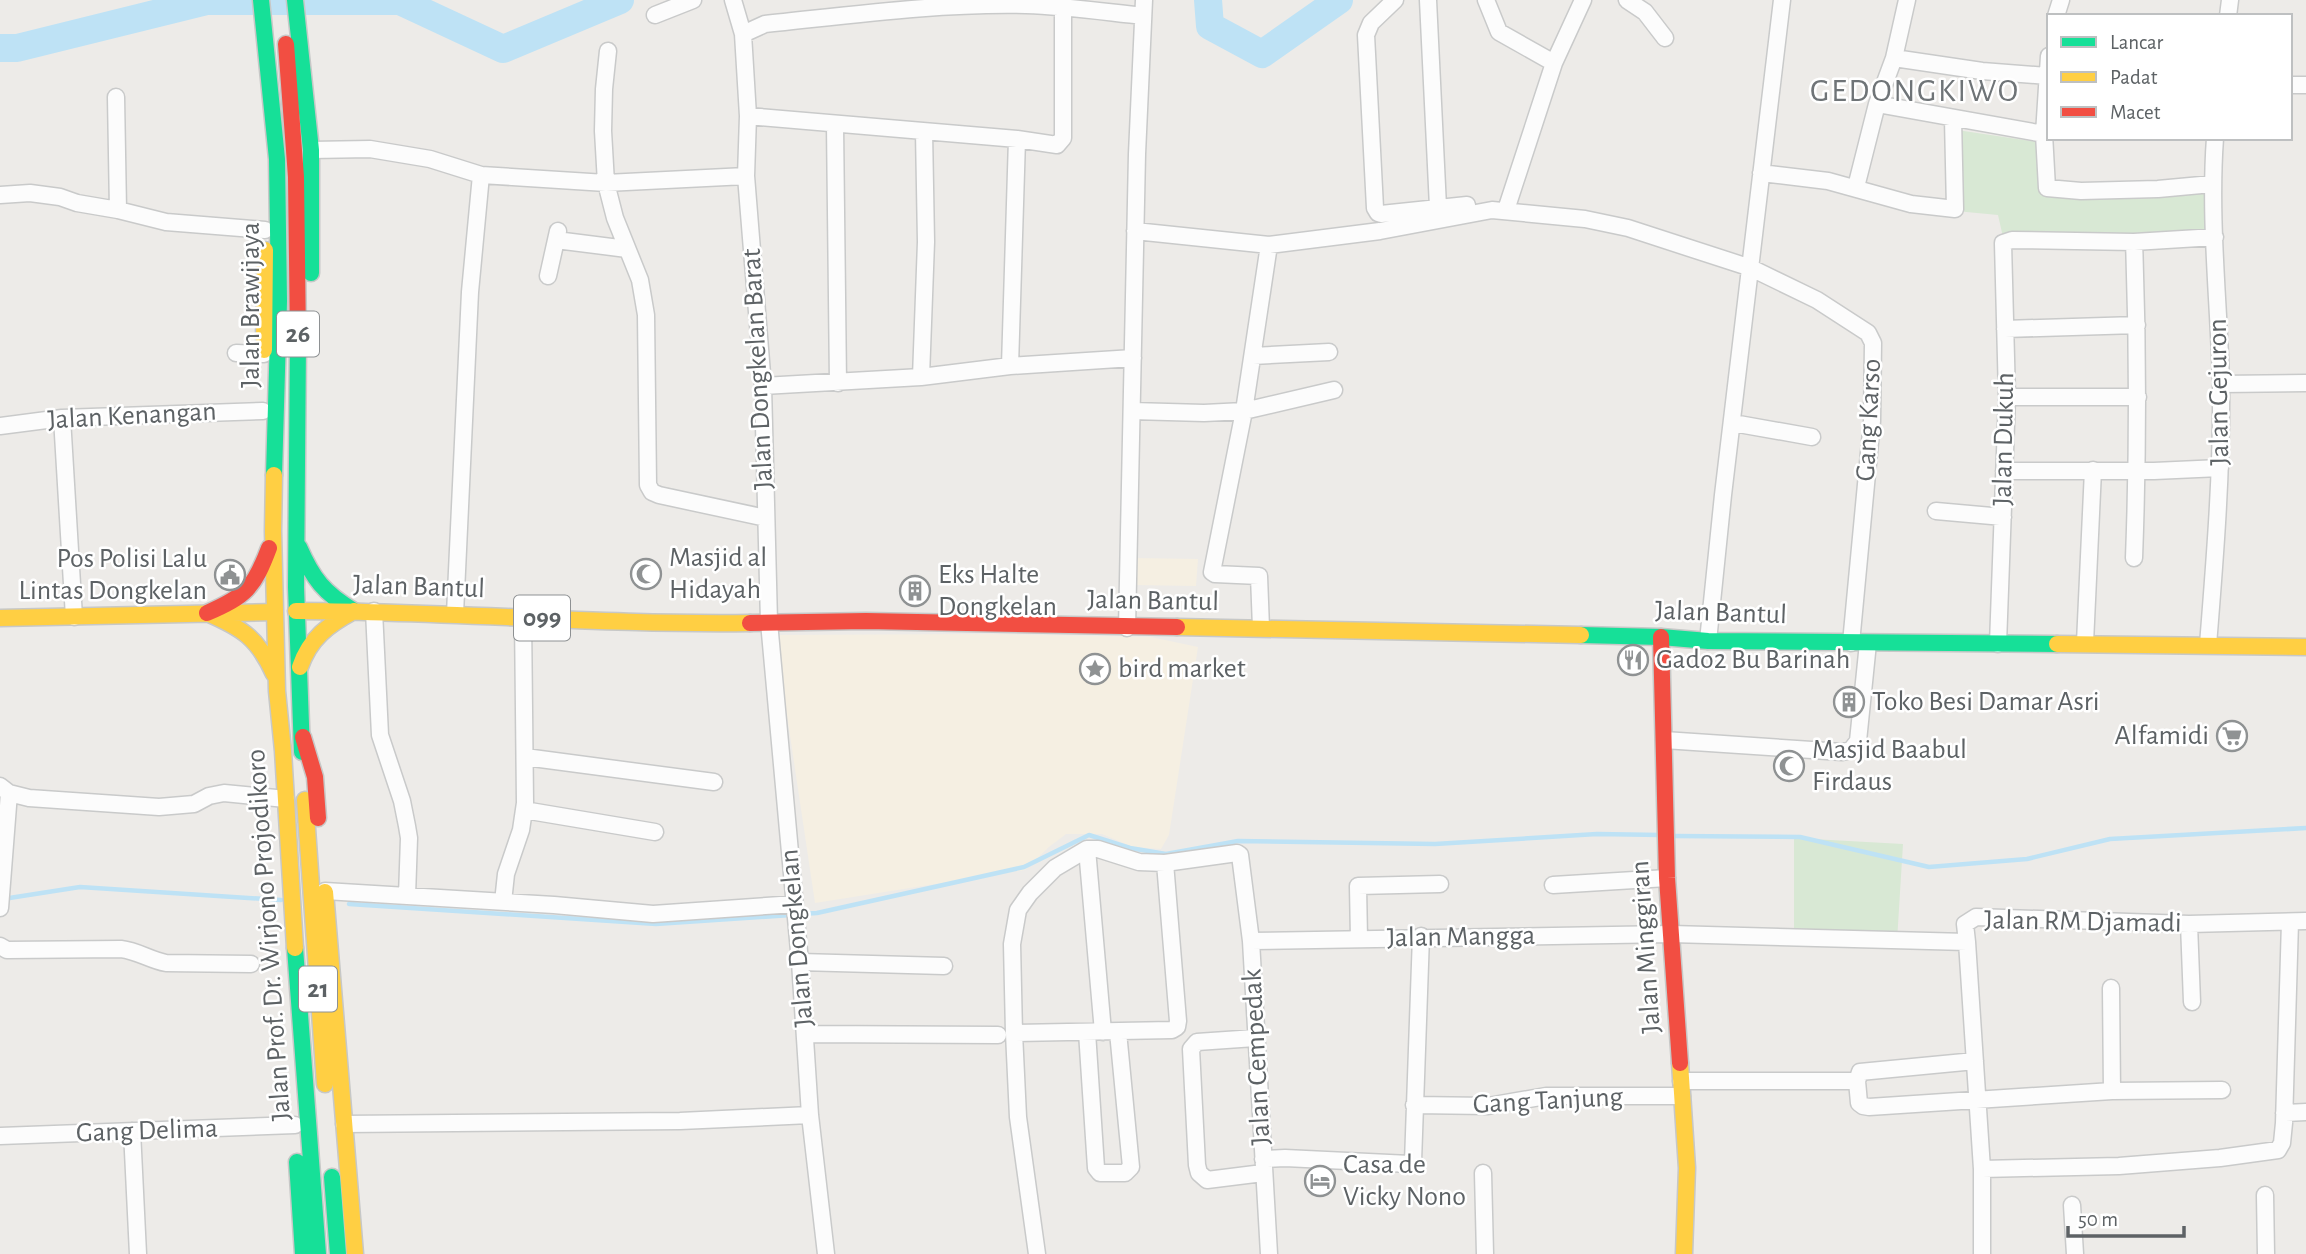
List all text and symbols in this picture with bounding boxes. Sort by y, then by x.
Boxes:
legend [2047,14,2292,140]
text: Lancar [2110,32,2163,53]
text: Padat [2110,67,2158,88]
district label: GEDONGKIWO [1810,75,2020,107]
text: Macet [2110,102,2161,123]
street label: Jalan Brawijaya [237,222,265,388]
street label: Jalan Dongkelan Barat [738,248,778,490]
road number: 26 [277,312,319,356]
street label: Jalan Gejuron [2204,318,2234,466]
street label: Gang Karso [1852,358,1886,482]
street label: Jalan Dukuh [1989,372,2019,506]
street label: Jalan Kenangan [47,398,217,434]
place label: Masjid al Hidayah [669,544,767,604]
place label: Pos Polisi Lalu Lintas Dongkelan [18,545,207,605]
mosque icon: Masjid al Hidayah [629,557,663,591]
public building icon: Pos Polisi Lalu Lintas Dongkelan [213,558,247,592]
place label: Eks Halte Dongkelan [938,561,1057,621]
street label: Jalan Bantul [353,571,485,603]
building icon: Eks Halte Dongkelan [898,574,932,608]
street label: Jalan Bantul [1087,586,1219,616]
road number: 099 [514,596,570,640]
street label: Jalan Bantul [1655,597,1787,629]
restaurant icon: Gado2 Bu Barinah [1616,643,1650,677]
place label: Gado2 Bu Barinah [1656,646,1850,674]
place icon: bird market [1078,652,1112,686]
place label: bird market [1118,655,1246,683]
building icon: Toko Besi Damar Asri [1832,685,1866,719]
place label: Toko Besi Damar Asri [1872,688,2100,716]
supermarket icon: Alfamidi [2215,719,2249,753]
place label: Alfamidi [2115,722,2209,750]
place label: Masjid Baabul Firdaus [1812,736,1967,796]
street label: Jalan Prof. Dr. Wirjono Projodikoro [242,748,296,1122]
mosque icon: Masjid Baabul Firdaus [1772,749,1806,783]
street label: Jalan Dongkelan [775,848,819,1028]
street label: Jalan Minggiran [1626,860,1666,1034]
street label: Jalan RM Djamadi [1984,906,2182,938]
street label: Jalan Mangga [1387,922,1536,952]
road number: 21 [299,966,337,1012]
street label: Jalan Cempedak [1238,968,1276,1146]
street label: Gang Tanjung [1472,1083,1624,1119]
street label: Gang Delima [76,1115,218,1147]
place label: Casa de Vicky Nono [1343,1151,1466,1211]
hotel icon: Casa de Vicky Nono [1303,1164,1337,1198]
scale bar [2068,1194,2184,1238]
text: 50 m [2078,1209,2118,1230]

